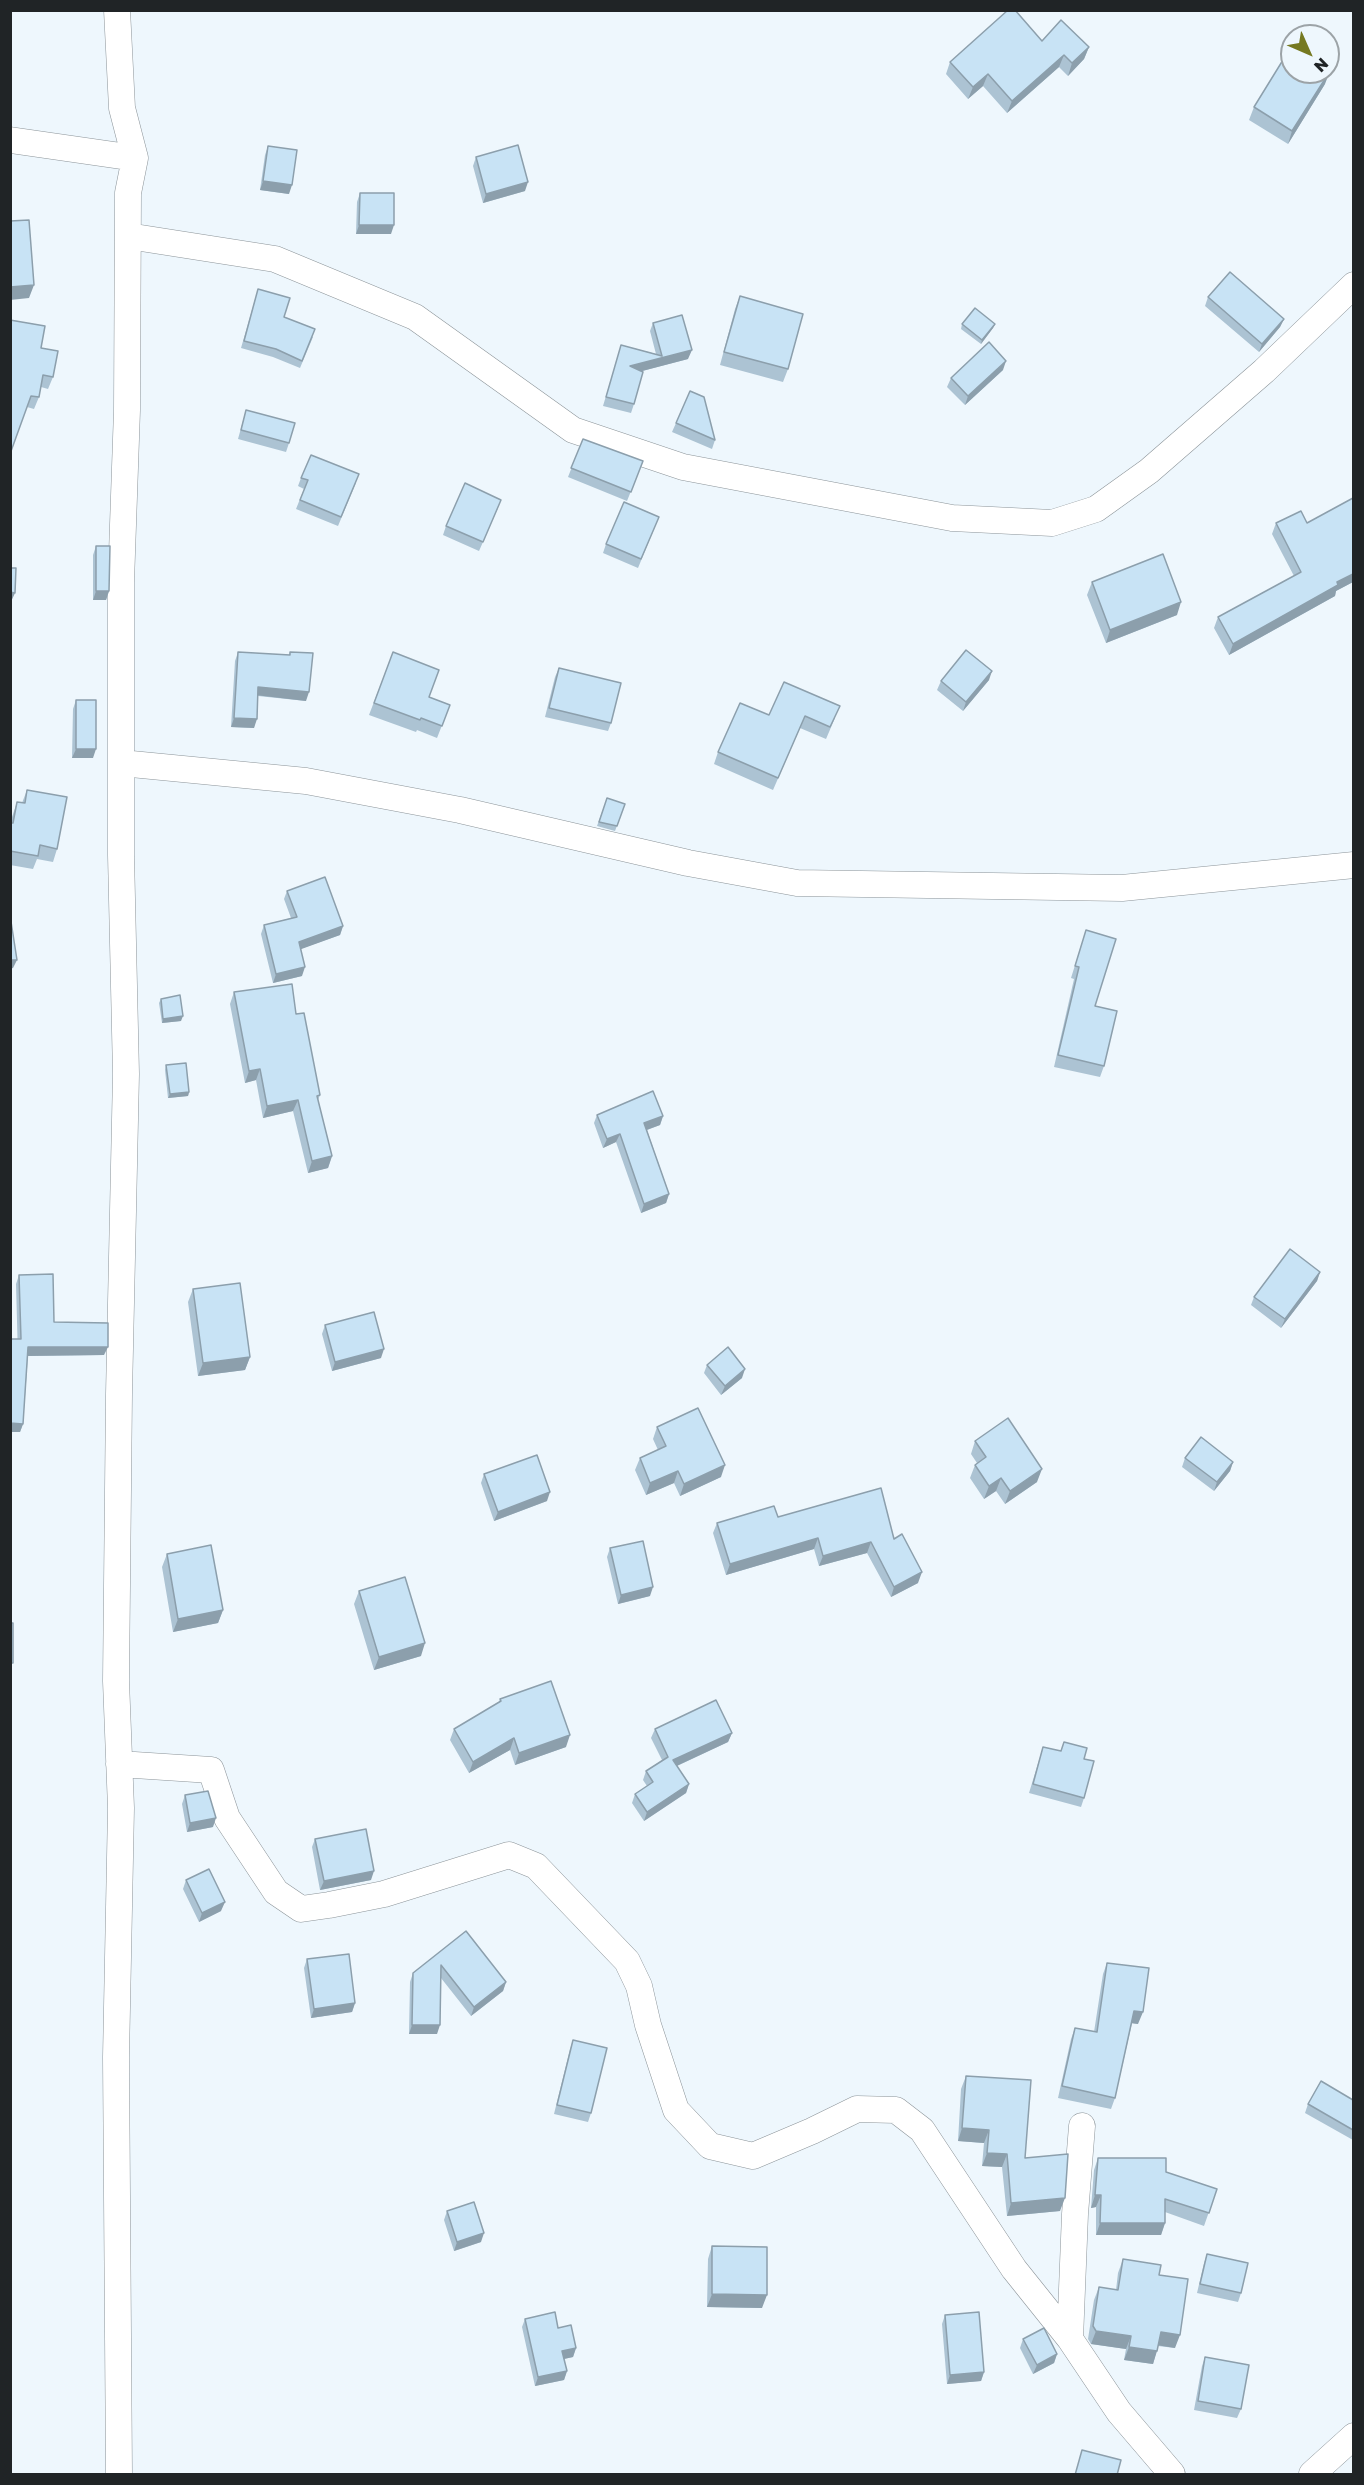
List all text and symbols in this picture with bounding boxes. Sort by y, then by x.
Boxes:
north arrow [1280,24,1340,84]
text: N [1310,54,1333,77]

